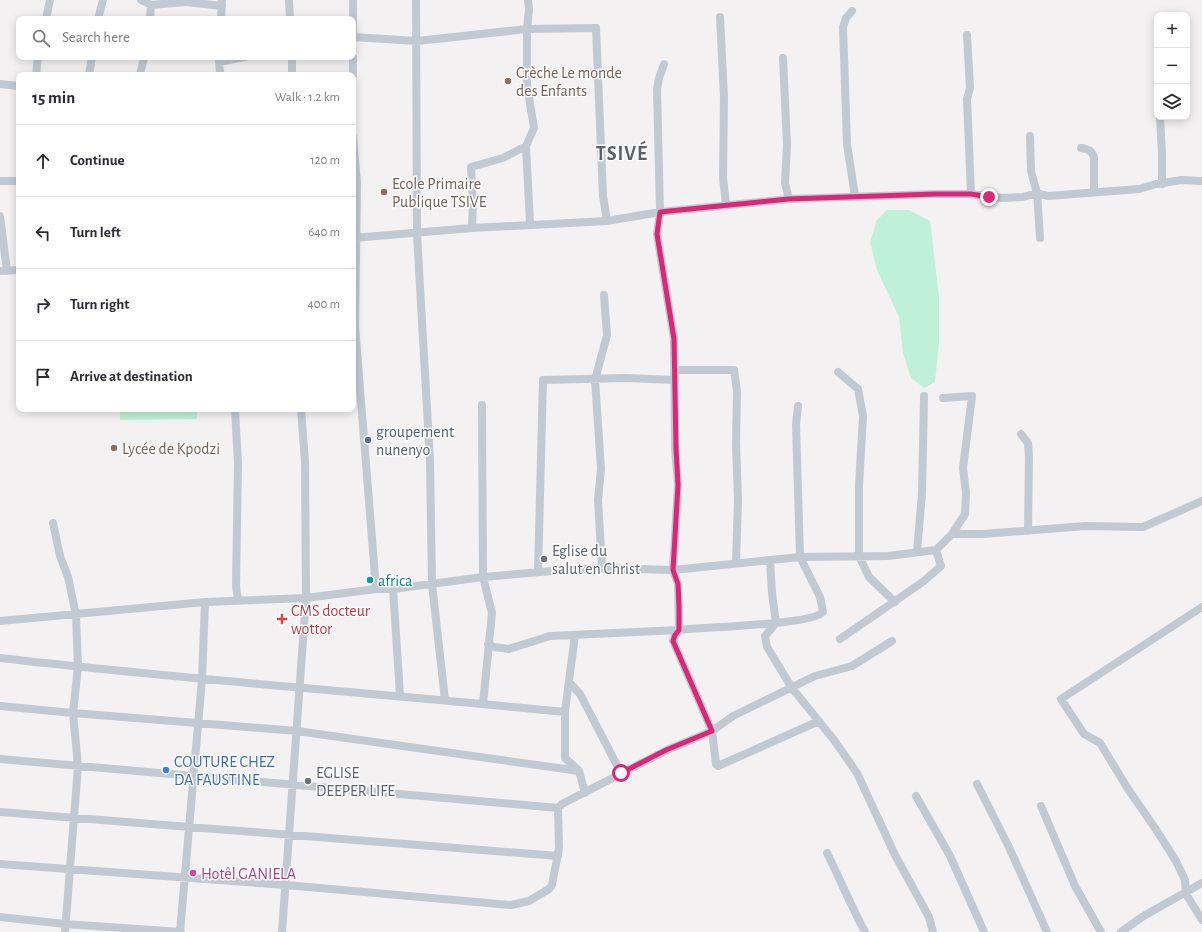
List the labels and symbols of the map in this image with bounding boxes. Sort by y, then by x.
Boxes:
place label: Crèche Le monde des Enfants [516,65,622,99]
marker: Crèche Le monde des Enfants [503,76,513,86]
district label: TSIVÉ [596,140,648,164]
place label: Ecole Primaire Publique TSIVE [392,176,487,210]
marker: Ecole Primaire Publique TSIVE [379,187,389,197]
route end [980,188,998,206]
place label: groupement nunenyo [376,424,454,459]
marker: groupement nunenyo [363,435,373,445]
place label: Lycée de Kpodzi [122,441,220,458]
marker: Lycée de Kpodzi [109,443,119,453]
place label: Eglise du salut en Christ [552,543,640,577]
marker: Eglise du salut en Christ [539,554,549,564]
place label: africa [378,573,413,589]
marker: africa [365,575,375,585]
place label: CMS docteur wottor [291,603,371,637]
marker: CMS docteur wottor [276,613,288,625]
place label: COUTURE CHEZ DA FAUSTINE [174,754,275,788]
route start [612,764,630,782]
marker: COUTURE CHEZ DA FAUSTINE [161,765,171,775]
place label: EGLISE DEEPER LIFE [316,765,395,799]
marker: EGLISE DEEPER LIFE [303,776,313,786]
place label: Hotêl GANIELA [201,866,296,882]
marker: Hotêl GANIELA [188,868,198,878]

